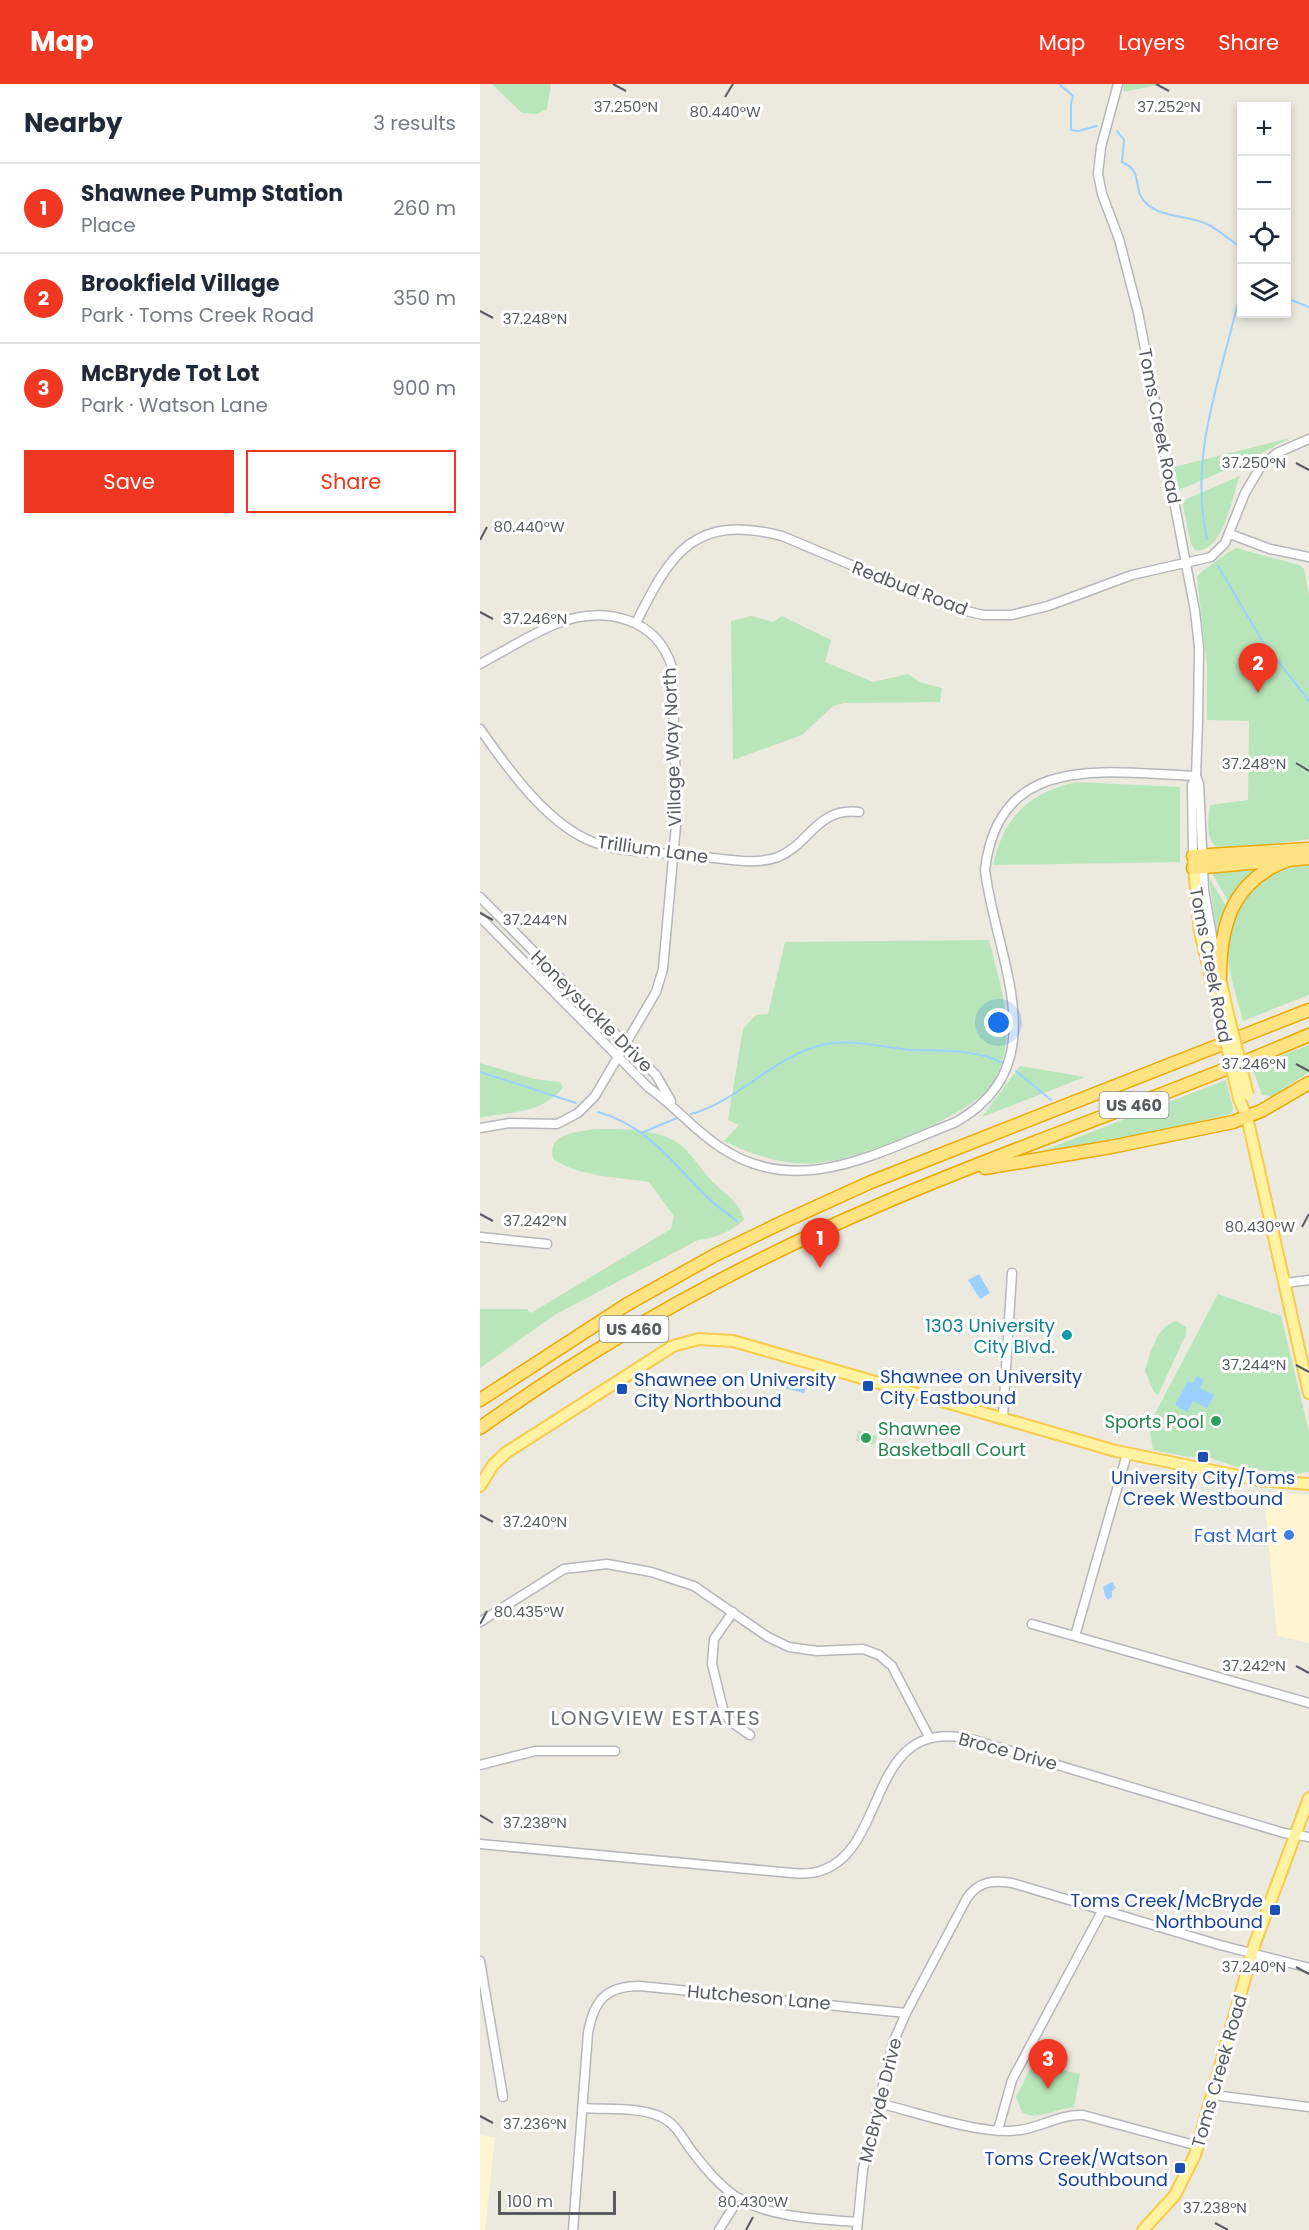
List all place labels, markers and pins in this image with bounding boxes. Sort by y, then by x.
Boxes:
pin: 2 [1238,644,1278,693]
pin: 1 [800,1218,840,1268]
place label: 1303 University City Blvd. [925,1313,1055,1359]
marker: 1303 University City Blvd. [1060,1328,1074,1342]
place label: Shawnee on University City Eastbound [880,1364,1082,1410]
place label: Shawnee on University City Northbound [634,1367,836,1413]
marker: Shawnee on University City Eastbound [861,1379,875,1393]
marker: Shawnee on University City Northbound [615,1382,629,1396]
place label: Sports Pool [1104,1409,1204,1434]
marker: Sports Pool [1209,1414,1223,1428]
place label: Shawnee Basketball Court [878,1416,1026,1462]
marker: Shawnee Basketball Court [859,1431,873,1445]
marker: University City/Toms Creek Westbound [1196,1450,1210,1464]
place label: University City/Toms Creek Westbound [1111,1465,1295,1511]
place label: Fast Mart [1194,1523,1277,1548]
marker: Fast Mart [1282,1528,1296,1542]
place label: Toms Creek/McBryde Northbound [1071,1888,1263,1934]
marker: Toms Creek/McBryde Northbound [1268,1903,1282,1917]
pin: 3 [1028,2040,1068,2089]
place label: Toms Creek/Watson Southbound [985,2146,1168,2192]
marker: Toms Creek/Watson Southbound [1173,2161,1187,2175]

